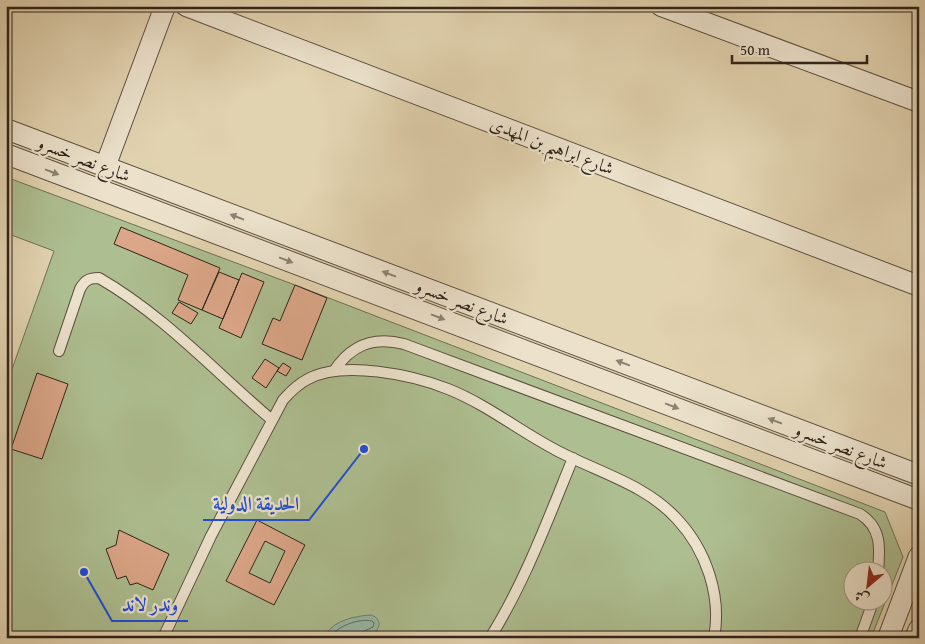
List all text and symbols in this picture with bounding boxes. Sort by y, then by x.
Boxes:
scale bar [732,32,868,64]
text: 50 m [740,39,771,60]
street label: شارع ابراهيم بن المهدى [485,110,618,186]
street label: شارع نصر خسرو [31,128,135,190]
one-way arrow [45,168,60,176]
one-way arrow [229,213,244,221]
one-way arrow [279,256,294,264]
one-way arrow [382,270,396,278]
street label: شارع نصر خسرو [409,271,513,333]
one-way arrow [431,313,446,321]
one-way arrow [615,359,630,367]
one-way arrow [665,402,679,410]
street label: شارع نصر خسرو [788,415,892,477]
one-way arrow [767,417,782,425]
callout: الحديقة الدولية [203,486,309,520]
text: الحديقة الدولية [213,489,299,517]
north arrow [842,562,892,612]
text: ش [851,585,873,610]
callout: وندر لاند [112,587,188,621]
text: وندر لاند [122,590,178,618]

